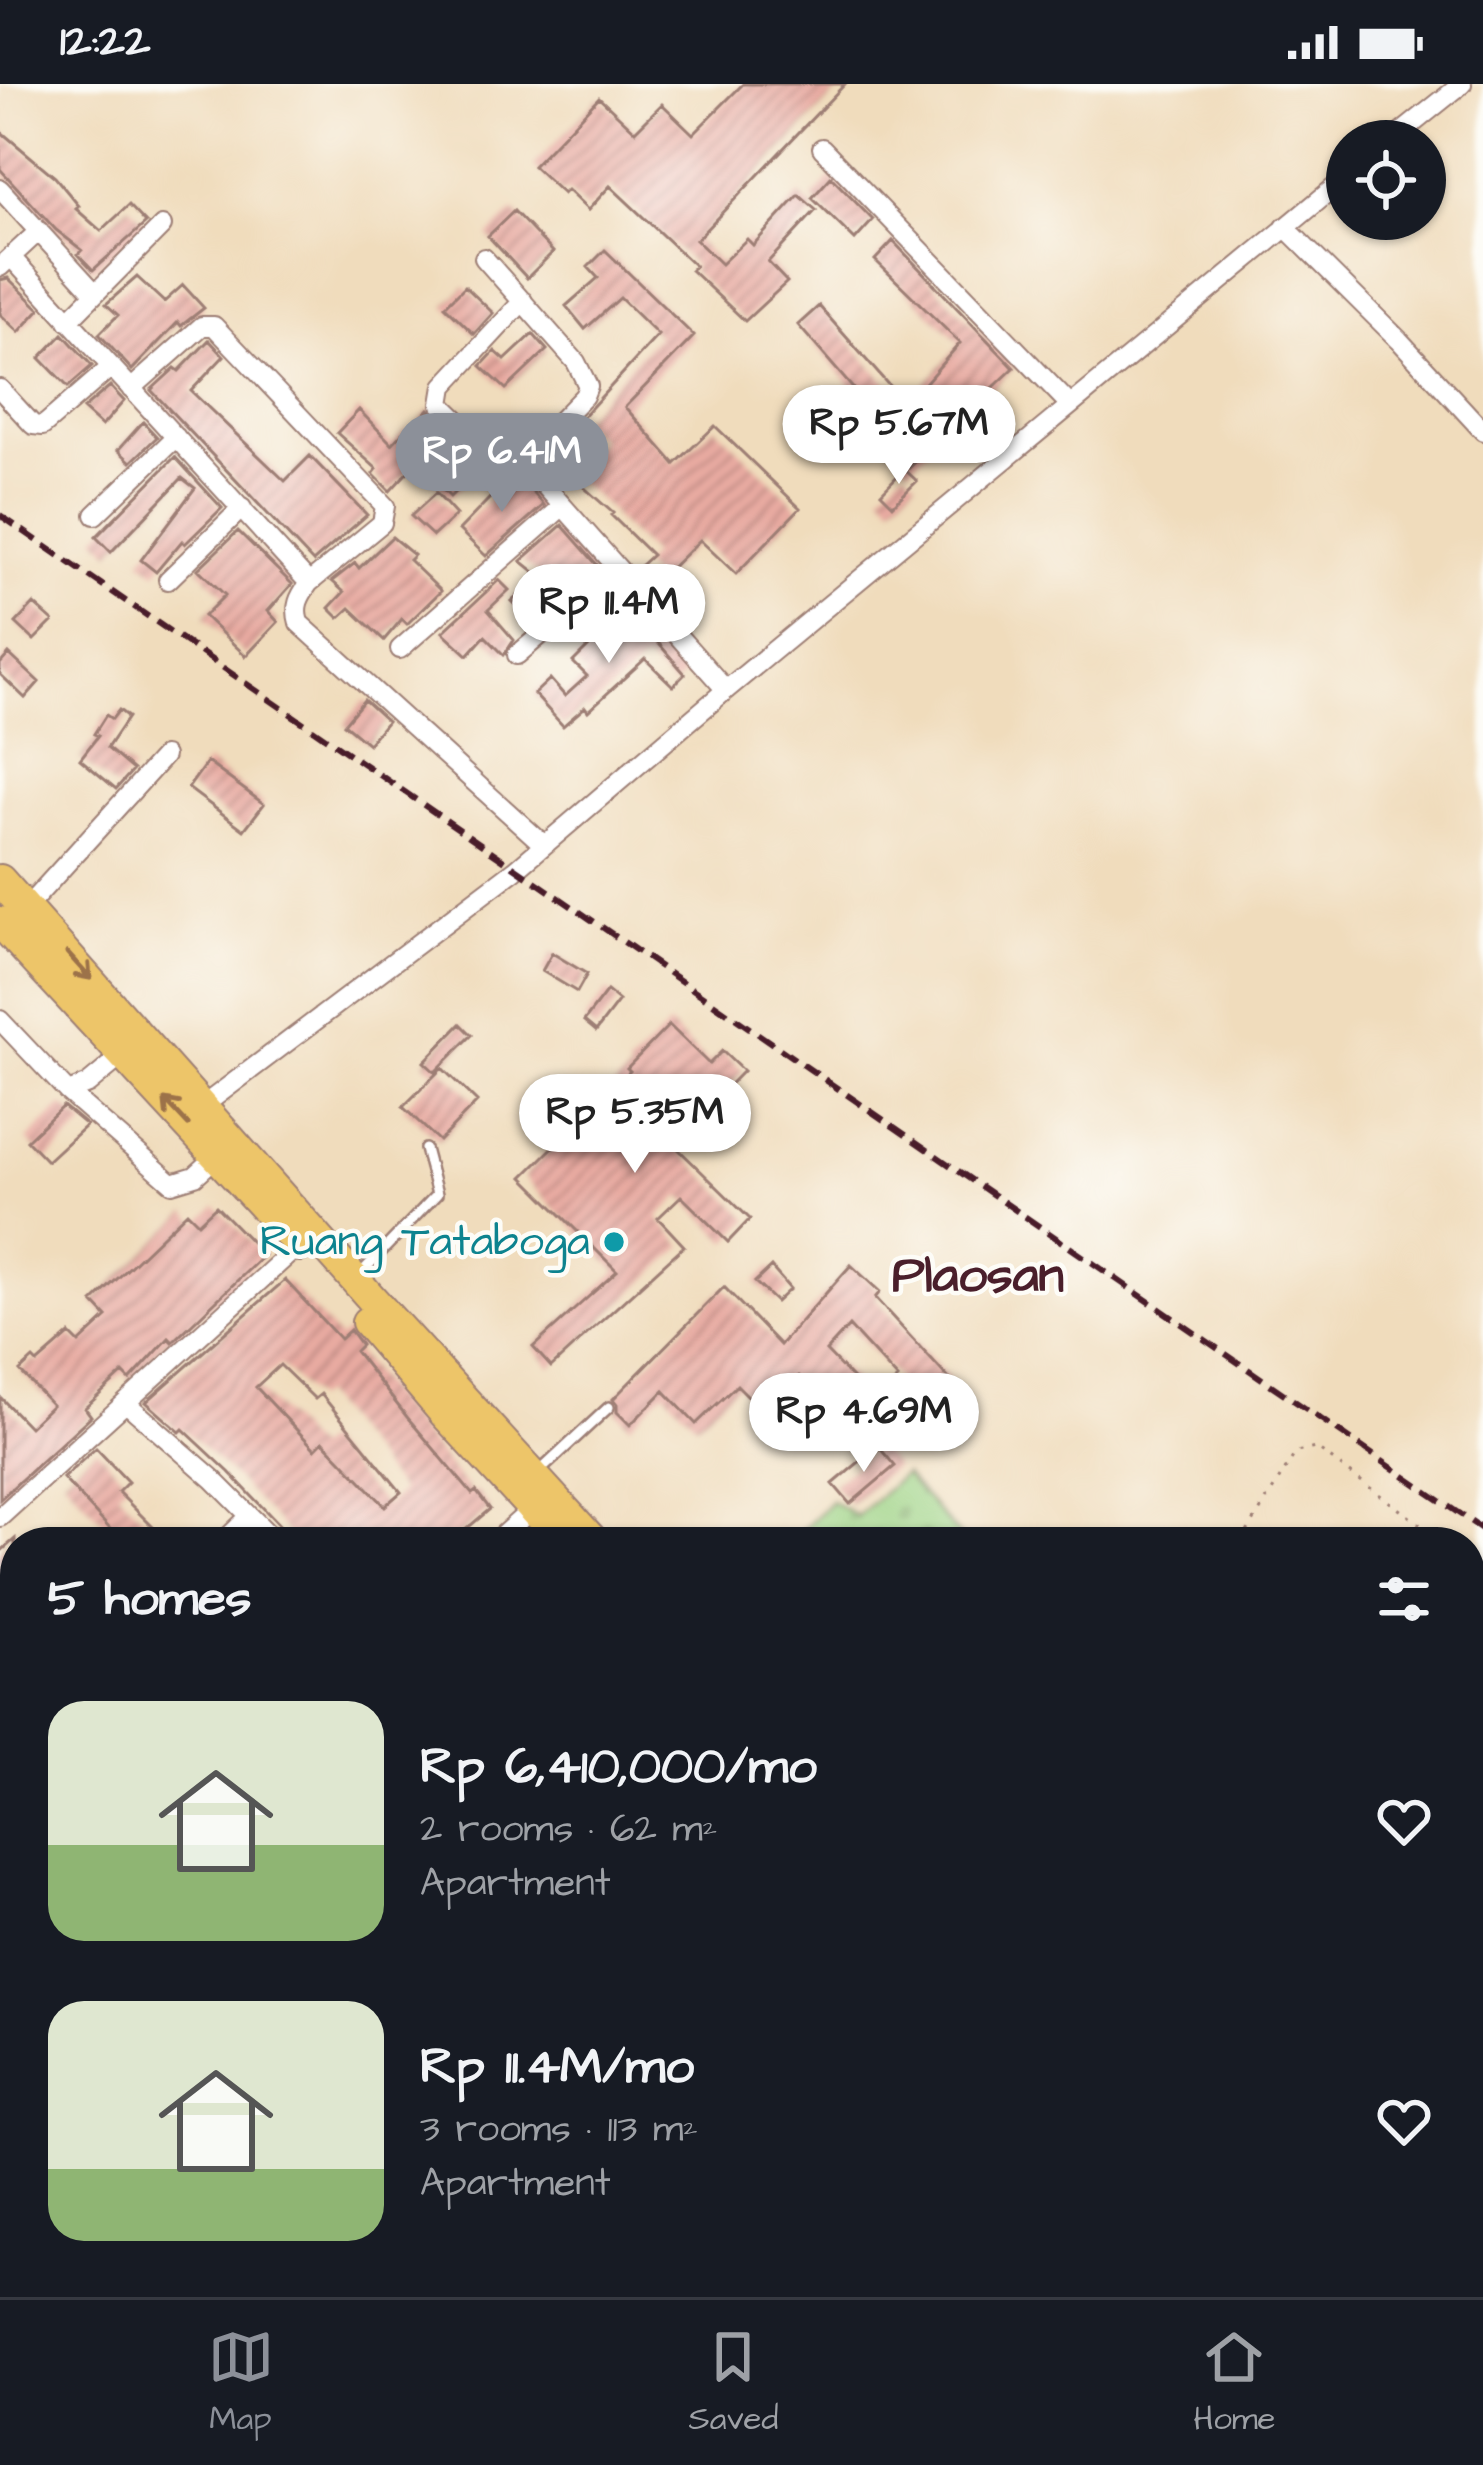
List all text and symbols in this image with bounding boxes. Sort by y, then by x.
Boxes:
text: 12:22 [60,11,151,73]
map controls [1326,120,1446,240]
button: locate [1326,120,1446,240]
pin: Rp 5.67M [775,385,1023,487]
text: Rp 5.67M [810,397,988,451]
pin: Rp 6.41M [378,413,626,515]
text: Rp 6.41M [423,425,581,479]
pin: Rp 11.4M [485,564,733,666]
text: Rp 11.4M [539,576,679,630]
one-way arrow [65,951,92,981]
pin: Rp 5.35M [511,1074,759,1176]
text: Rp 5.35M [546,1086,724,1140]
one-way arrow [162,1097,190,1127]
place label: Ruang Tataboga [260,1211,590,1273]
marker: Ruang Tataboga [601,1229,627,1255]
district label: Plaosan [892,1241,1064,1312]
pin: Rp 4.69M [740,1373,988,1475]
text: Rp 4.69M [776,1385,952,1439]
text: 5 homes [48,1564,251,1635]
icon: filters [1371,1566,1437,1632]
text: Rp 6,410,000/mo [420,1732,817,1803]
icon: home [144,1749,288,1893]
icon: heart [1371,1788,1437,1854]
text: 2 rooms · 62 m² [420,1803,717,1857]
text: Apartment [420,1857,611,1911]
text: Rp 11.4M/mo [420,2032,694,2103]
icon: home [144,2049,288,2193]
icon: heart [1371,2088,1437,2154]
text: 3 rooms · 113 m² [420,2103,698,2157]
text: Apartment [420,2157,611,2211]
tab: Map [208,2324,274,2442]
tab: Saved [689,2324,778,2442]
tab: Home [1193,2324,1275,2442]

